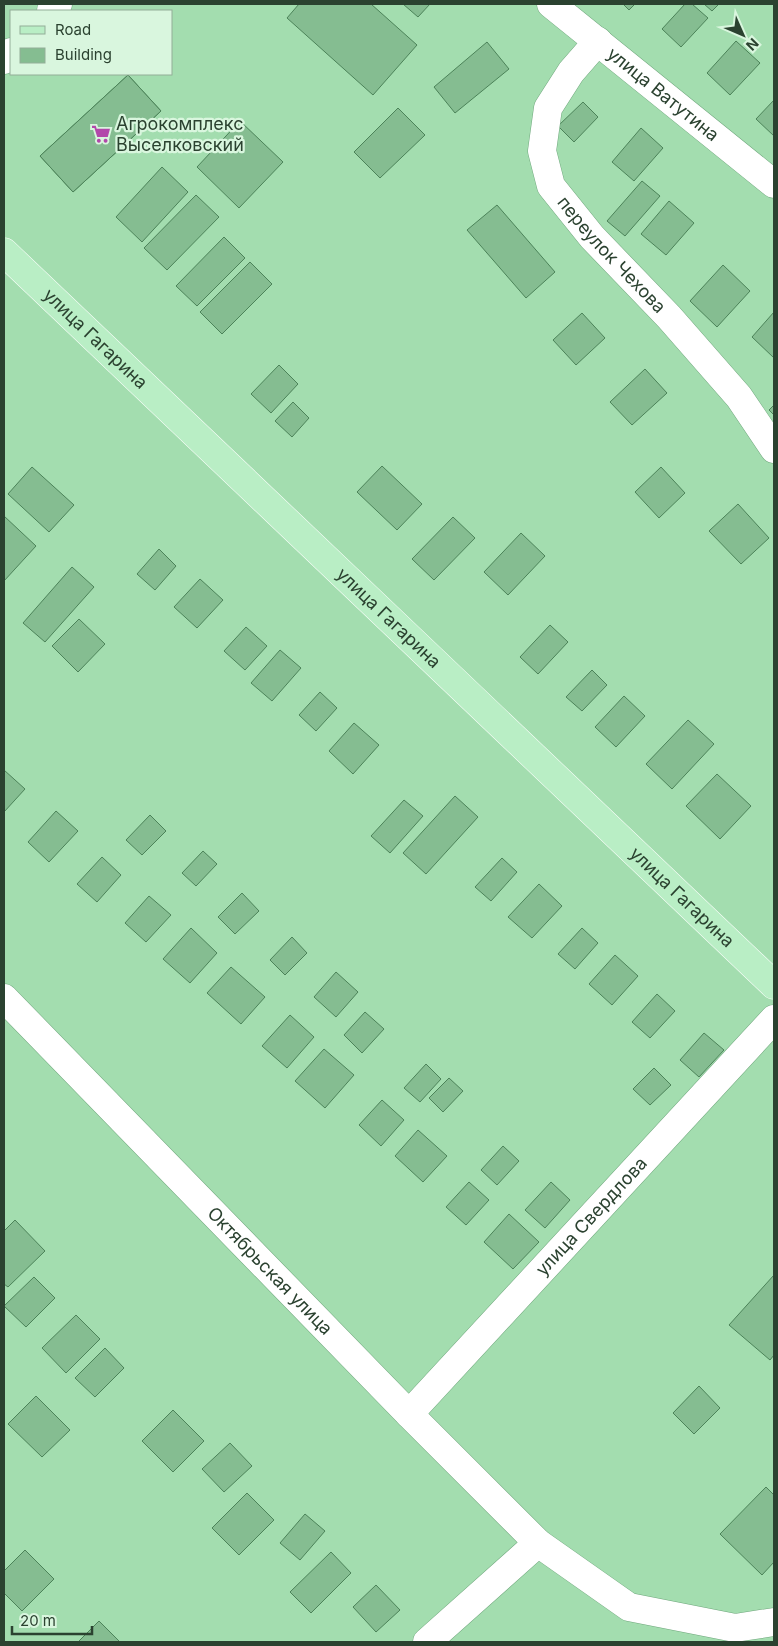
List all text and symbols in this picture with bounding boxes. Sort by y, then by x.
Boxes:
legend [10,10,172,75]
north arrow [718,10,768,60]
text: Road [55,20,91,39]
text: N [743,35,762,54]
street label: улица Ватутина [603,43,723,145]
text: Building [55,45,112,64]
place label: Агрокомплекс Выселковский [116,113,244,155]
supermarket icon: Агрокомплекс Выселковский [90,123,112,145]
street label: переулок Чехова [553,192,670,317]
street label: улица Гагарина [39,284,152,393]
street label: улица Гагарина [332,563,445,672]
street label: улица Гагарина [626,843,739,951]
street label: улица Свердлова [531,1152,651,1280]
street label: Октябрьская улица [203,1202,337,1339]
scale bar [12,1604,92,1636]
text: 20 m [20,1611,56,1630]

